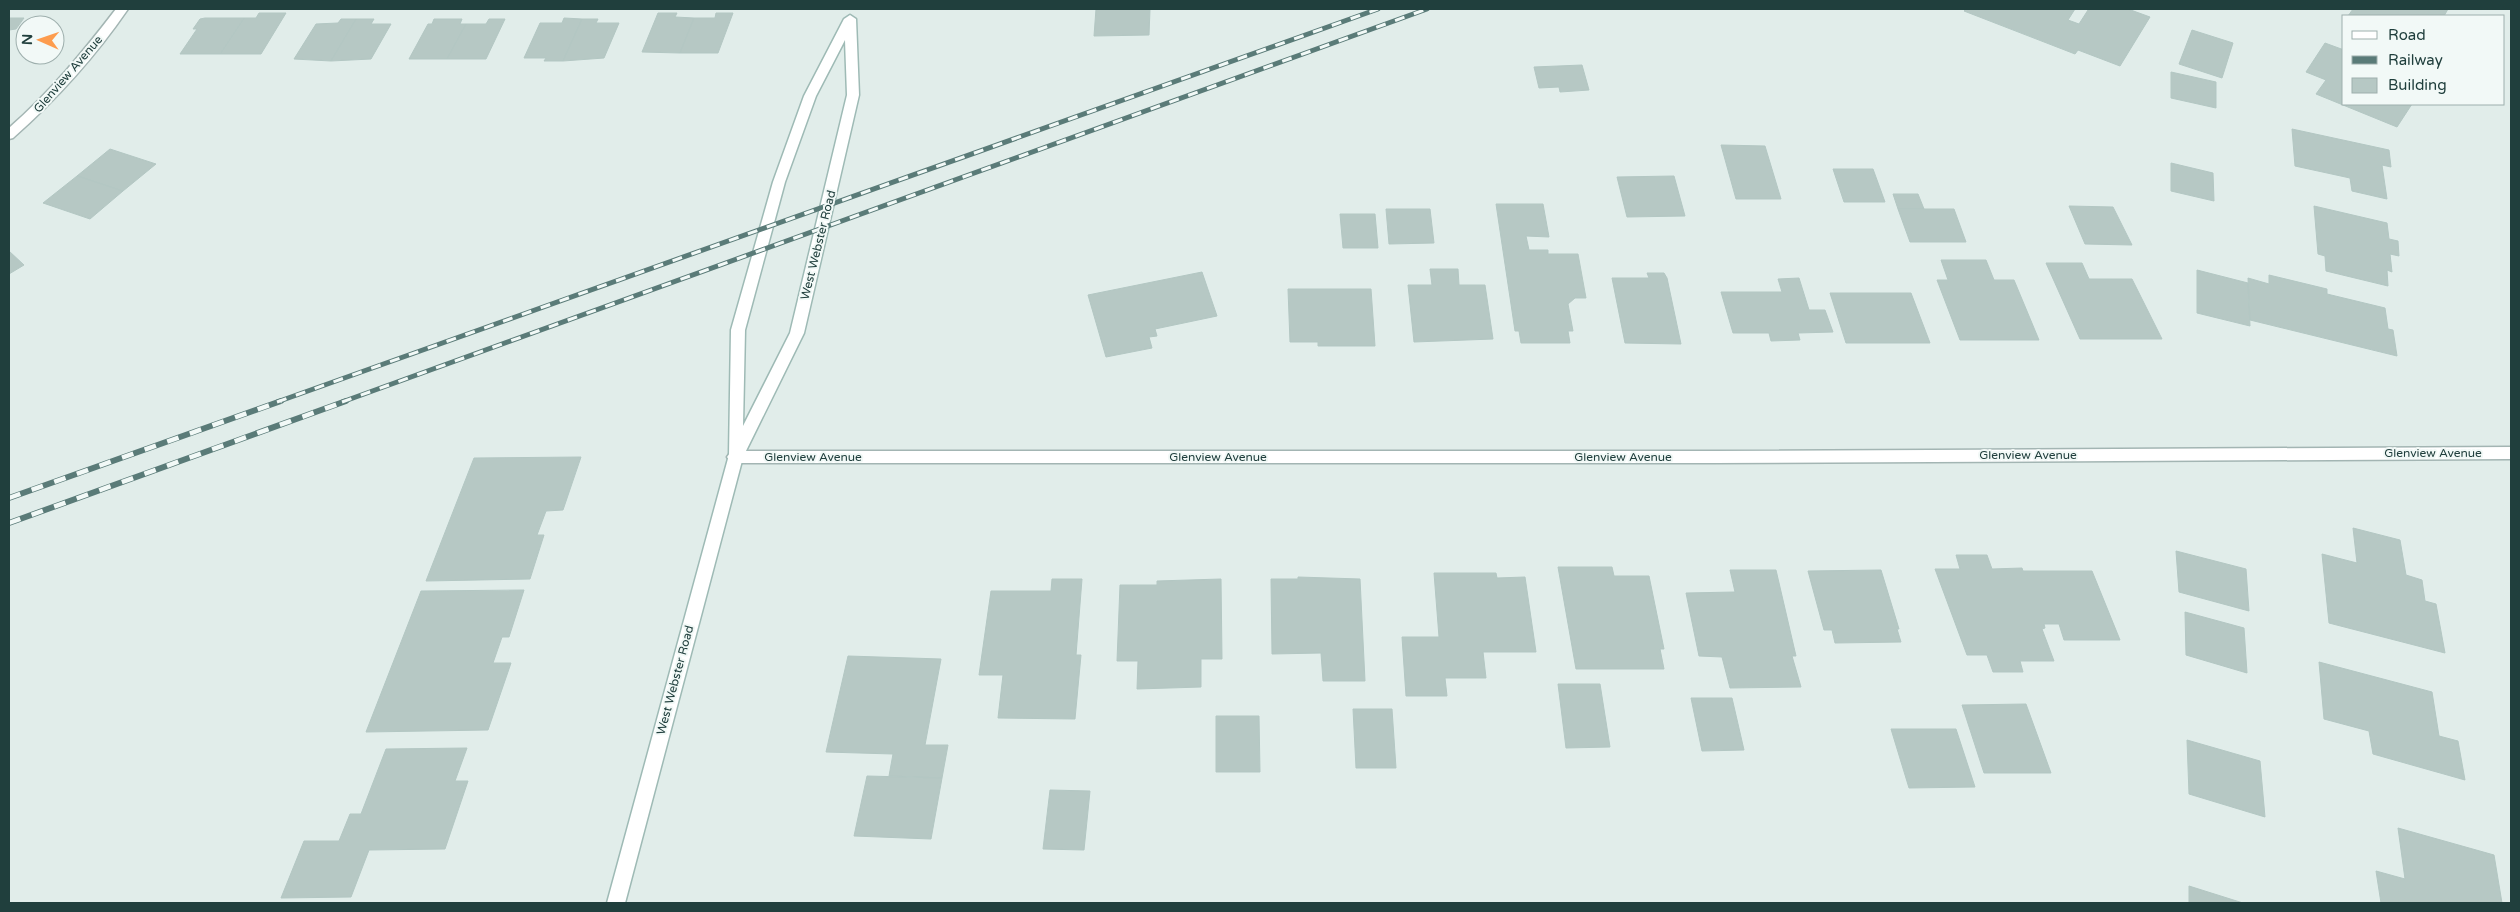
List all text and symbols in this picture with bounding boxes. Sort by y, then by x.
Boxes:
north arrow [15,15,65,65]
legend [2342,15,2505,105]
text: Road [2388,26,2426,44]
street label: Glenview Avenue [31,32,105,115]
text: N [19,34,36,45]
text: Railway [2388,51,2443,69]
text: Building [2388,76,2447,94]
street label: West Webster Road [798,189,838,301]
street label: Glenview Avenue [2384,446,2482,460]
street label: Glenview Avenue [1979,448,2077,462]
street label: Glenview Avenue [764,450,862,464]
street label: Glenview Avenue [1169,450,1267,464]
street label: Glenview Avenue [1574,450,1672,464]
street label: West Webster Road [654,624,696,736]

